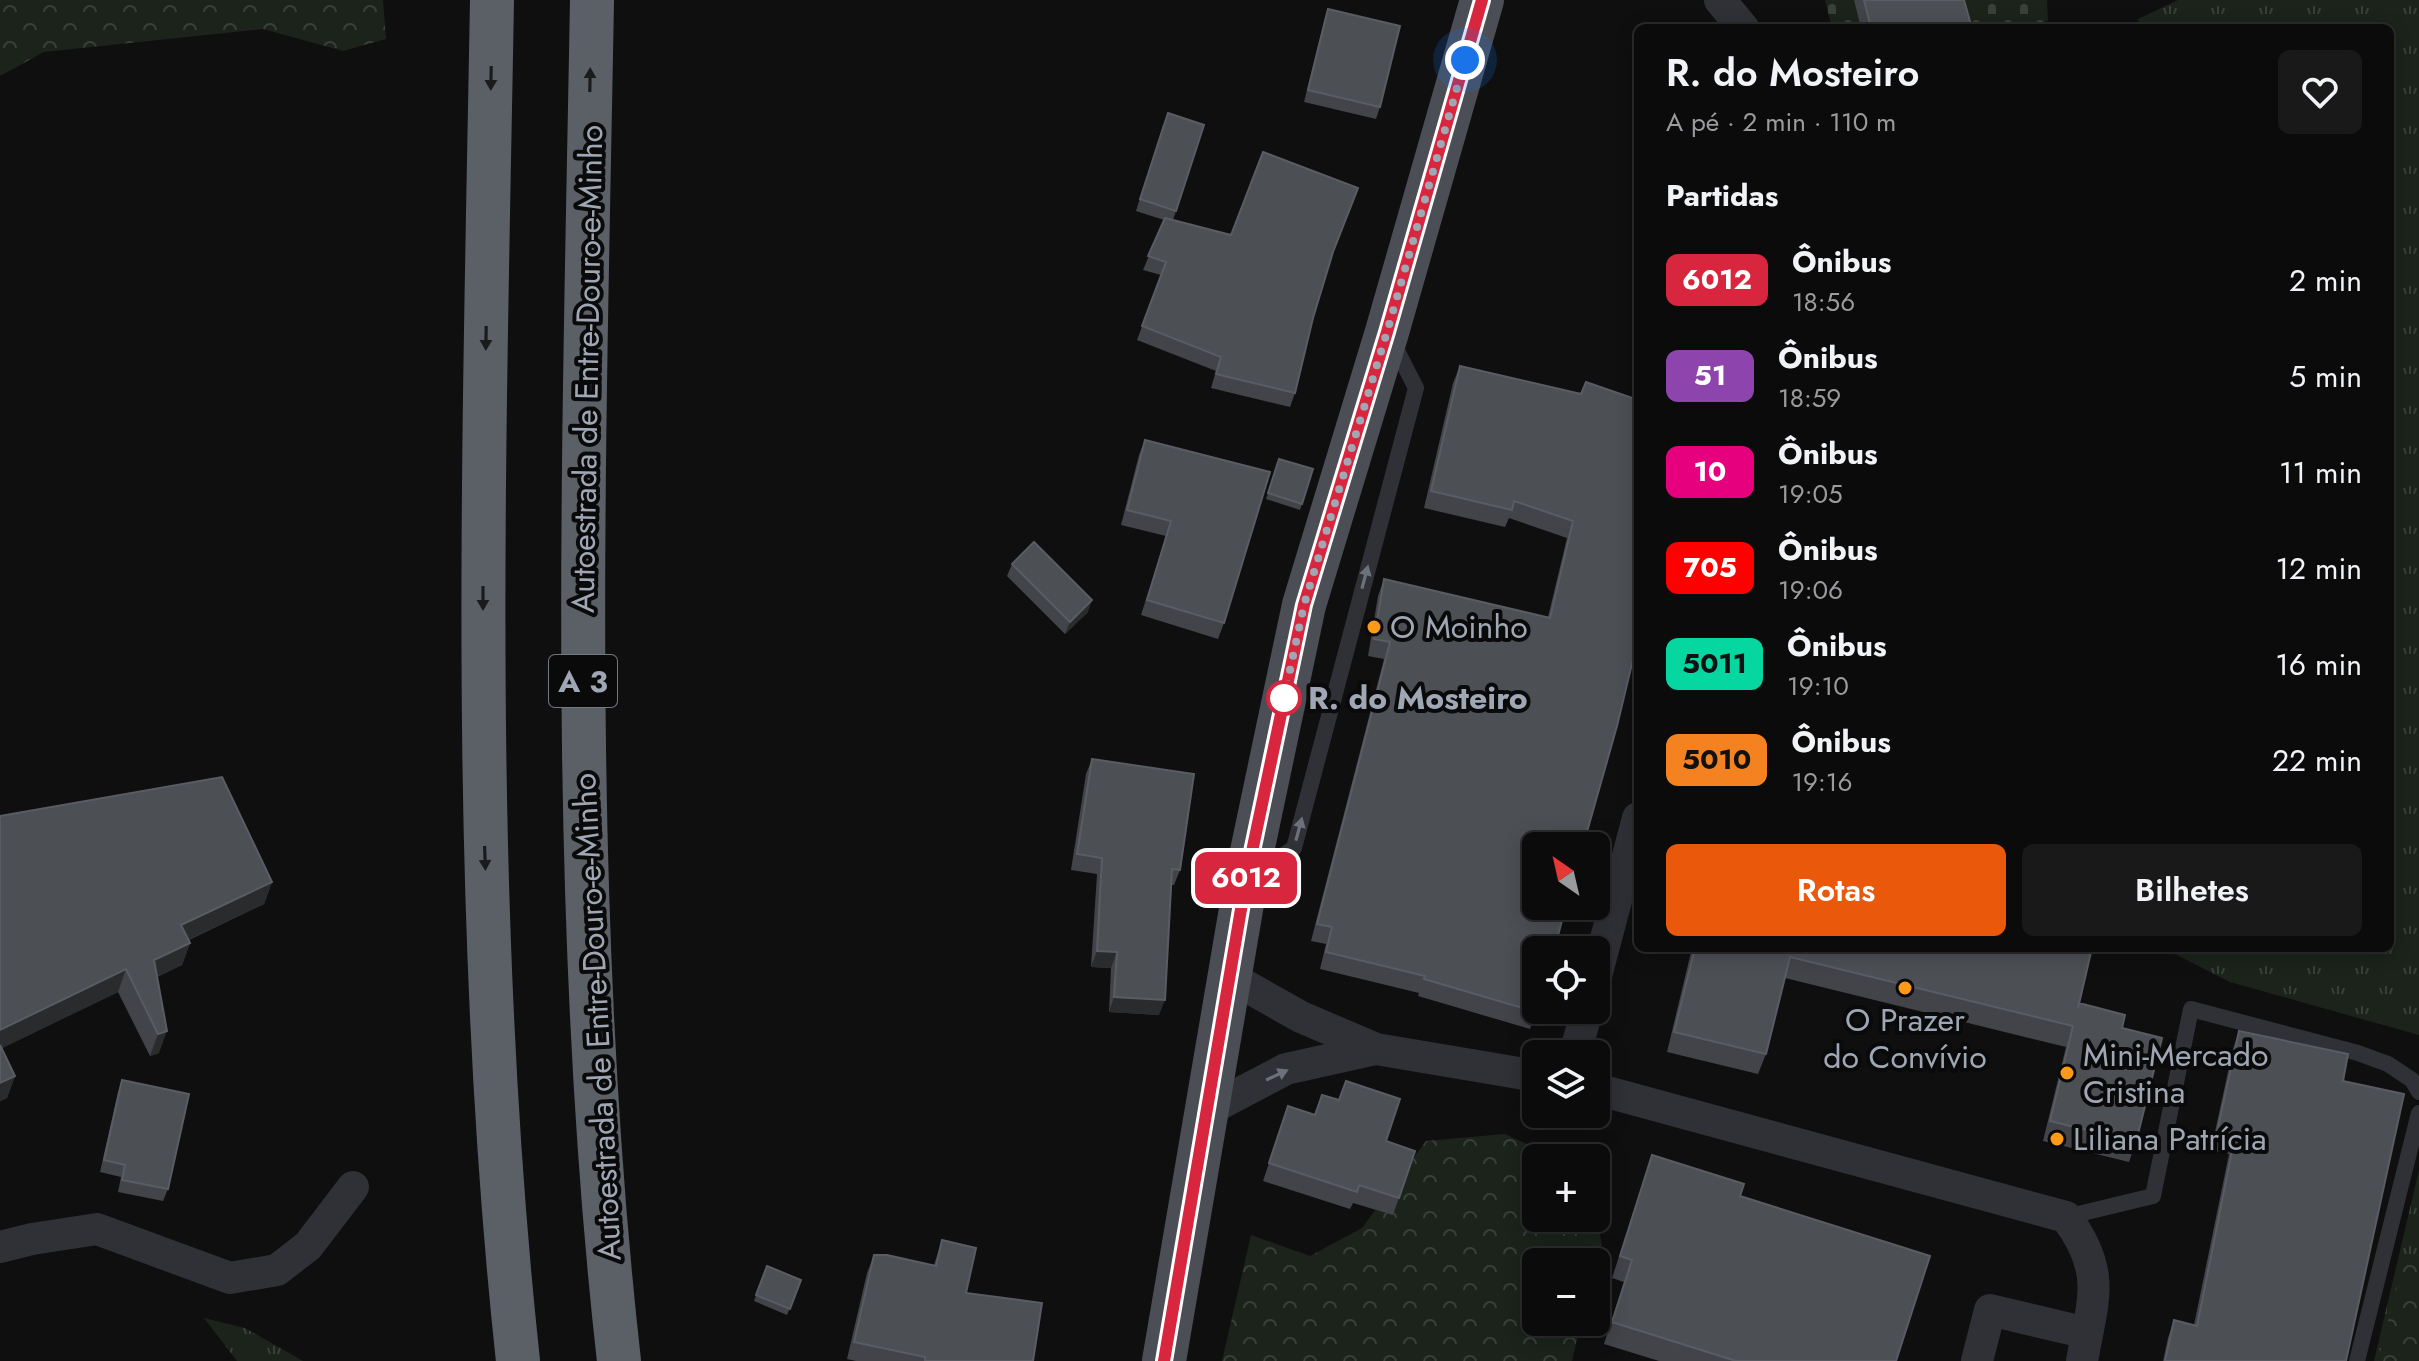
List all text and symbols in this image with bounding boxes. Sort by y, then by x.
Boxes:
your location [1445,40,1485,80]
text: R. do Mosteiro [1666,45,1919,100]
button: heart [2278,50,2362,134]
one-way arrow [484,66,497,91]
one-way arrow [584,67,597,92]
text: A pé · 2 min · 110 m [1666,103,1896,141]
street label: Autoestrada de Entre-Douro-e-Minho [560,124,614,614]
text: Partidas [1666,174,1778,217]
text: Ônibus [1792,240,1892,283]
text: 6012 [1682,259,1752,300]
text: 2 min [2289,259,2362,302]
text: 18:56 [1792,283,1855,321]
one-way arrow [480,326,492,351]
text: Ônibus [1778,336,1878,379]
text: 51 [1694,355,1726,396]
text: 5 min [2289,355,2362,398]
text: 18:59 [1778,379,1841,417]
text: Ônibus [1778,432,1878,475]
text: 10 [1694,451,1726,492]
text: 11 min [2279,451,2362,494]
text: 19:05 [1778,475,1843,513]
text: Ônibus [1778,528,1878,571]
text: 705 [1683,547,1737,588]
text: 12 min [2275,547,2362,590]
one-way arrow [1360,565,1372,590]
text: 19:06 [1778,571,1843,609]
one-way arrow [477,586,489,611]
place label: O Moinho [1390,604,1528,650]
marker: O Moinho [1365,618,1383,636]
text: Ônibus [1787,624,1887,667]
text: 5011 [1682,643,1747,684]
text: 16 min [2275,643,2362,686]
road number: A 3 [549,655,617,707]
text: 19:10 [1787,667,1849,705]
place label: R. do Mosteiro [1308,675,1528,721]
marker: R. do Mosteiro [1267,681,1301,715]
text: Ônibus [1791,720,1891,763]
text: 5010 [1682,739,1751,780]
text: 22 min [2272,739,2362,782]
text: 19:16 [1791,763,1853,801]
street label: Autoestrada de Entre-Douro-e-Minho [561,772,633,1262]
one-way arrow [1293,816,1305,841]
north arrow [1522,832,1610,920]
map controls [1522,832,1610,1336]
button: Rotas [1666,844,2006,936]
button: Bilhetes [2022,844,2362,936]
one-way arrow [479,846,492,871]
line badge: 6012 [1190,852,1302,904]
text: 6012 [1211,857,1281,898]
button: locate [1522,936,1610,1024]
marker: O Prazer do Convívio [1896,979,1914,997]
place label: O Prazer do Convívio [1823,997,1987,1080]
place label: Mini-Mercado Cristina [2083,1032,2268,1115]
button: layers [1522,1040,1610,1128]
marker: Mini-Mercado Cristina [2058,1064,2076,1082]
one-way arrow [1266,1068,1289,1082]
place label: Liliana Patrícia [2073,1116,2267,1162]
marker: Liliana Patrícia [2048,1130,2066,1148]
button: + [1522,1144,1610,1232]
button: − [1522,1248,1610,1336]

